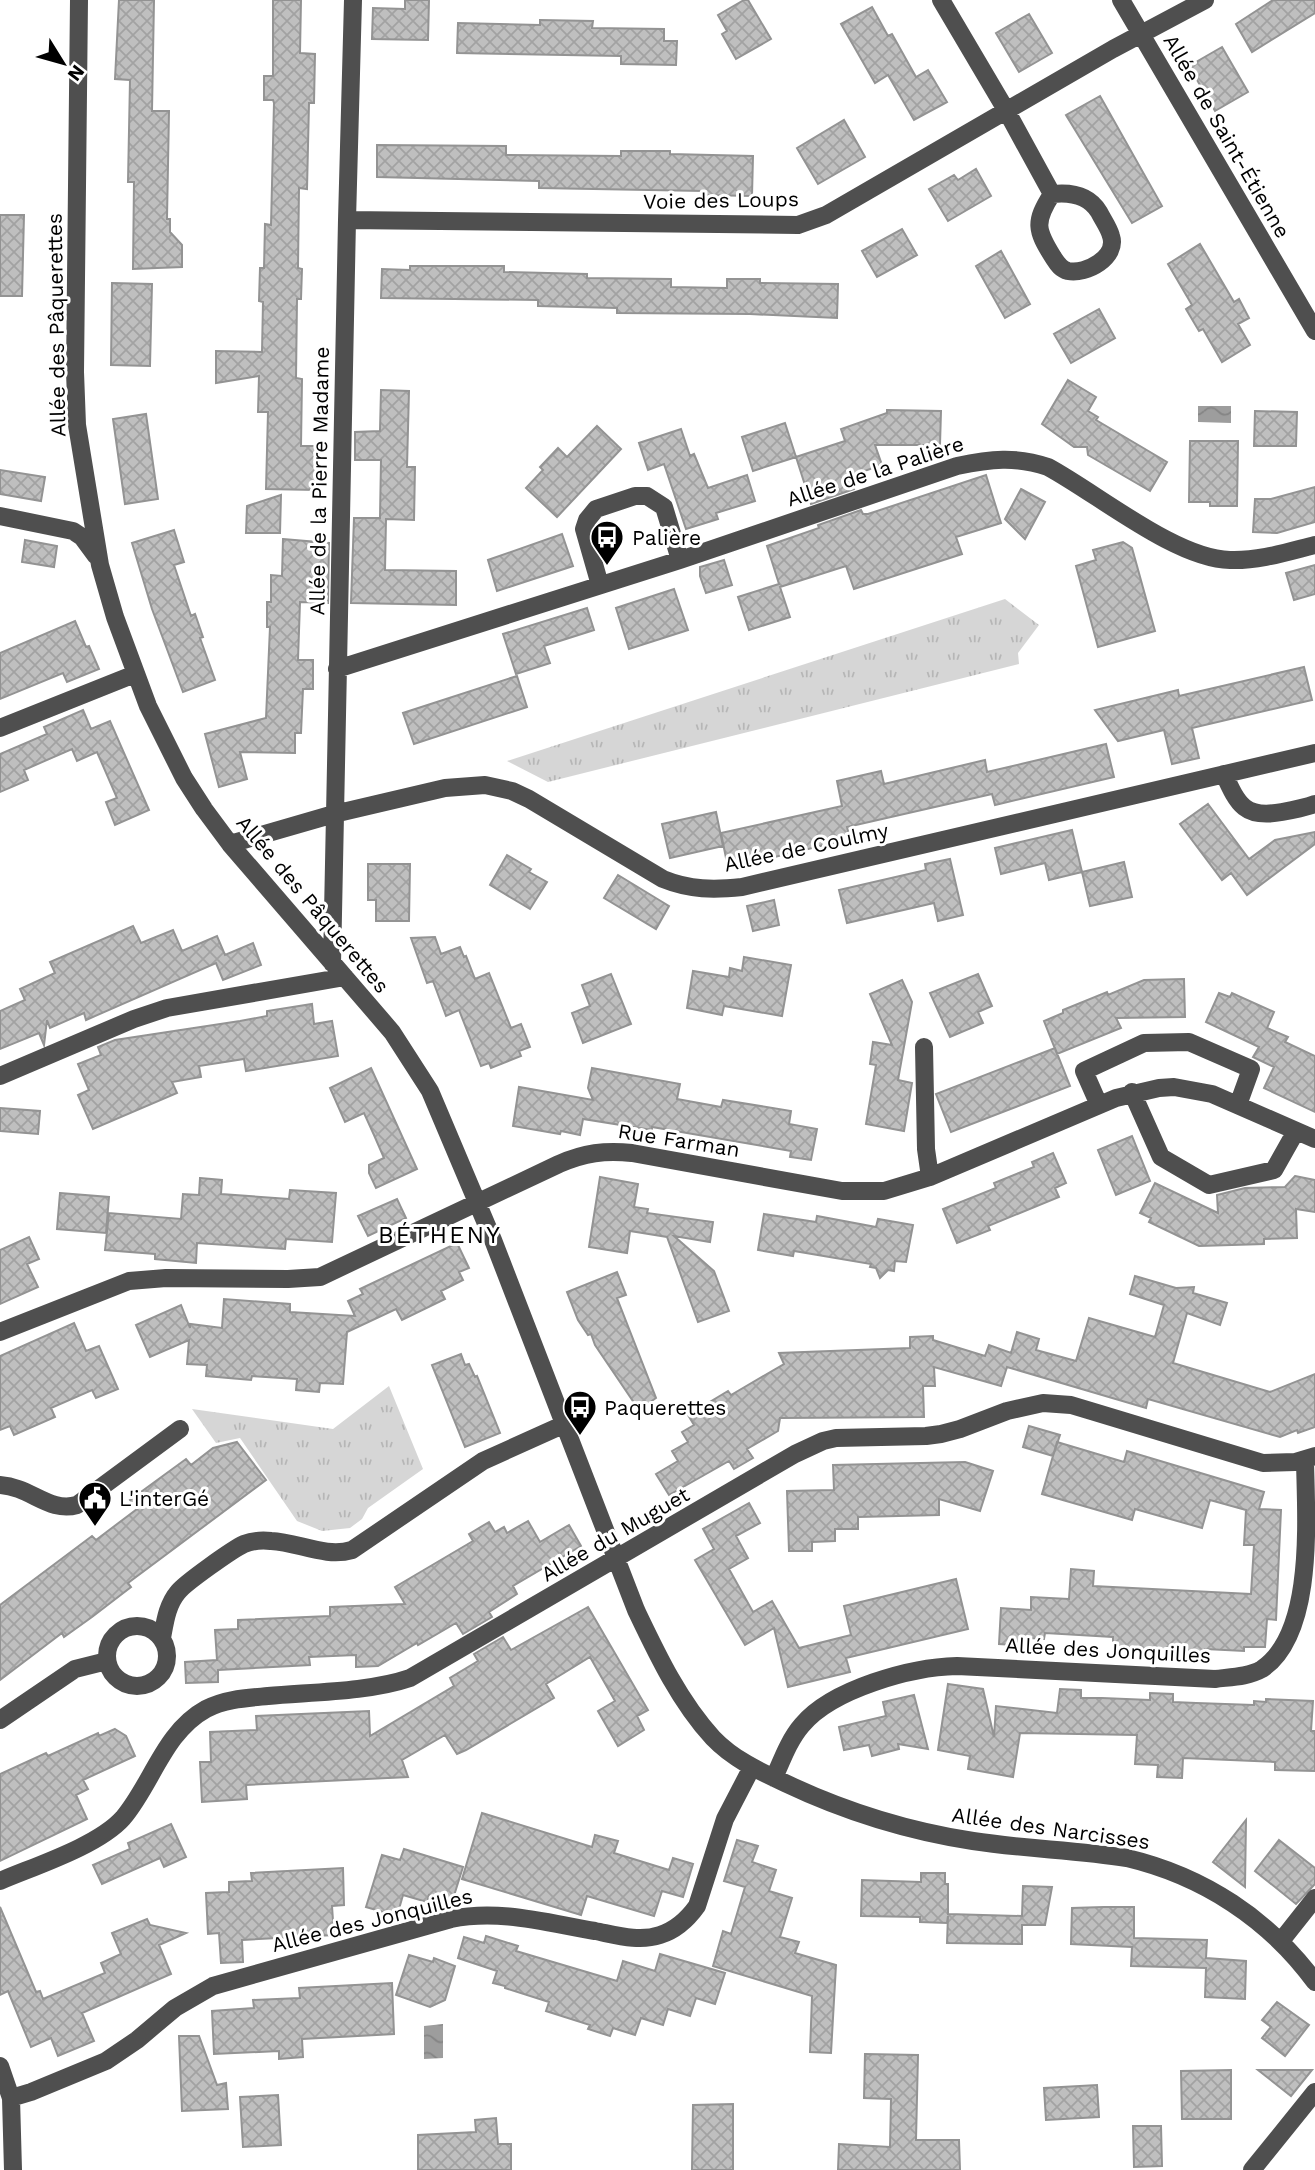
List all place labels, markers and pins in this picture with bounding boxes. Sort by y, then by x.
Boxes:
bus stop icon: Palière [588,518,626,567]
place label: Palière [632,525,701,550]
bus stop icon: Paquerettes [561,1388,599,1437]
place label: Paquerettes [604,1395,726,1420]
public building icon: L'interGé [76,1479,114,1528]
place label: L'interGé [119,1486,209,1511]

